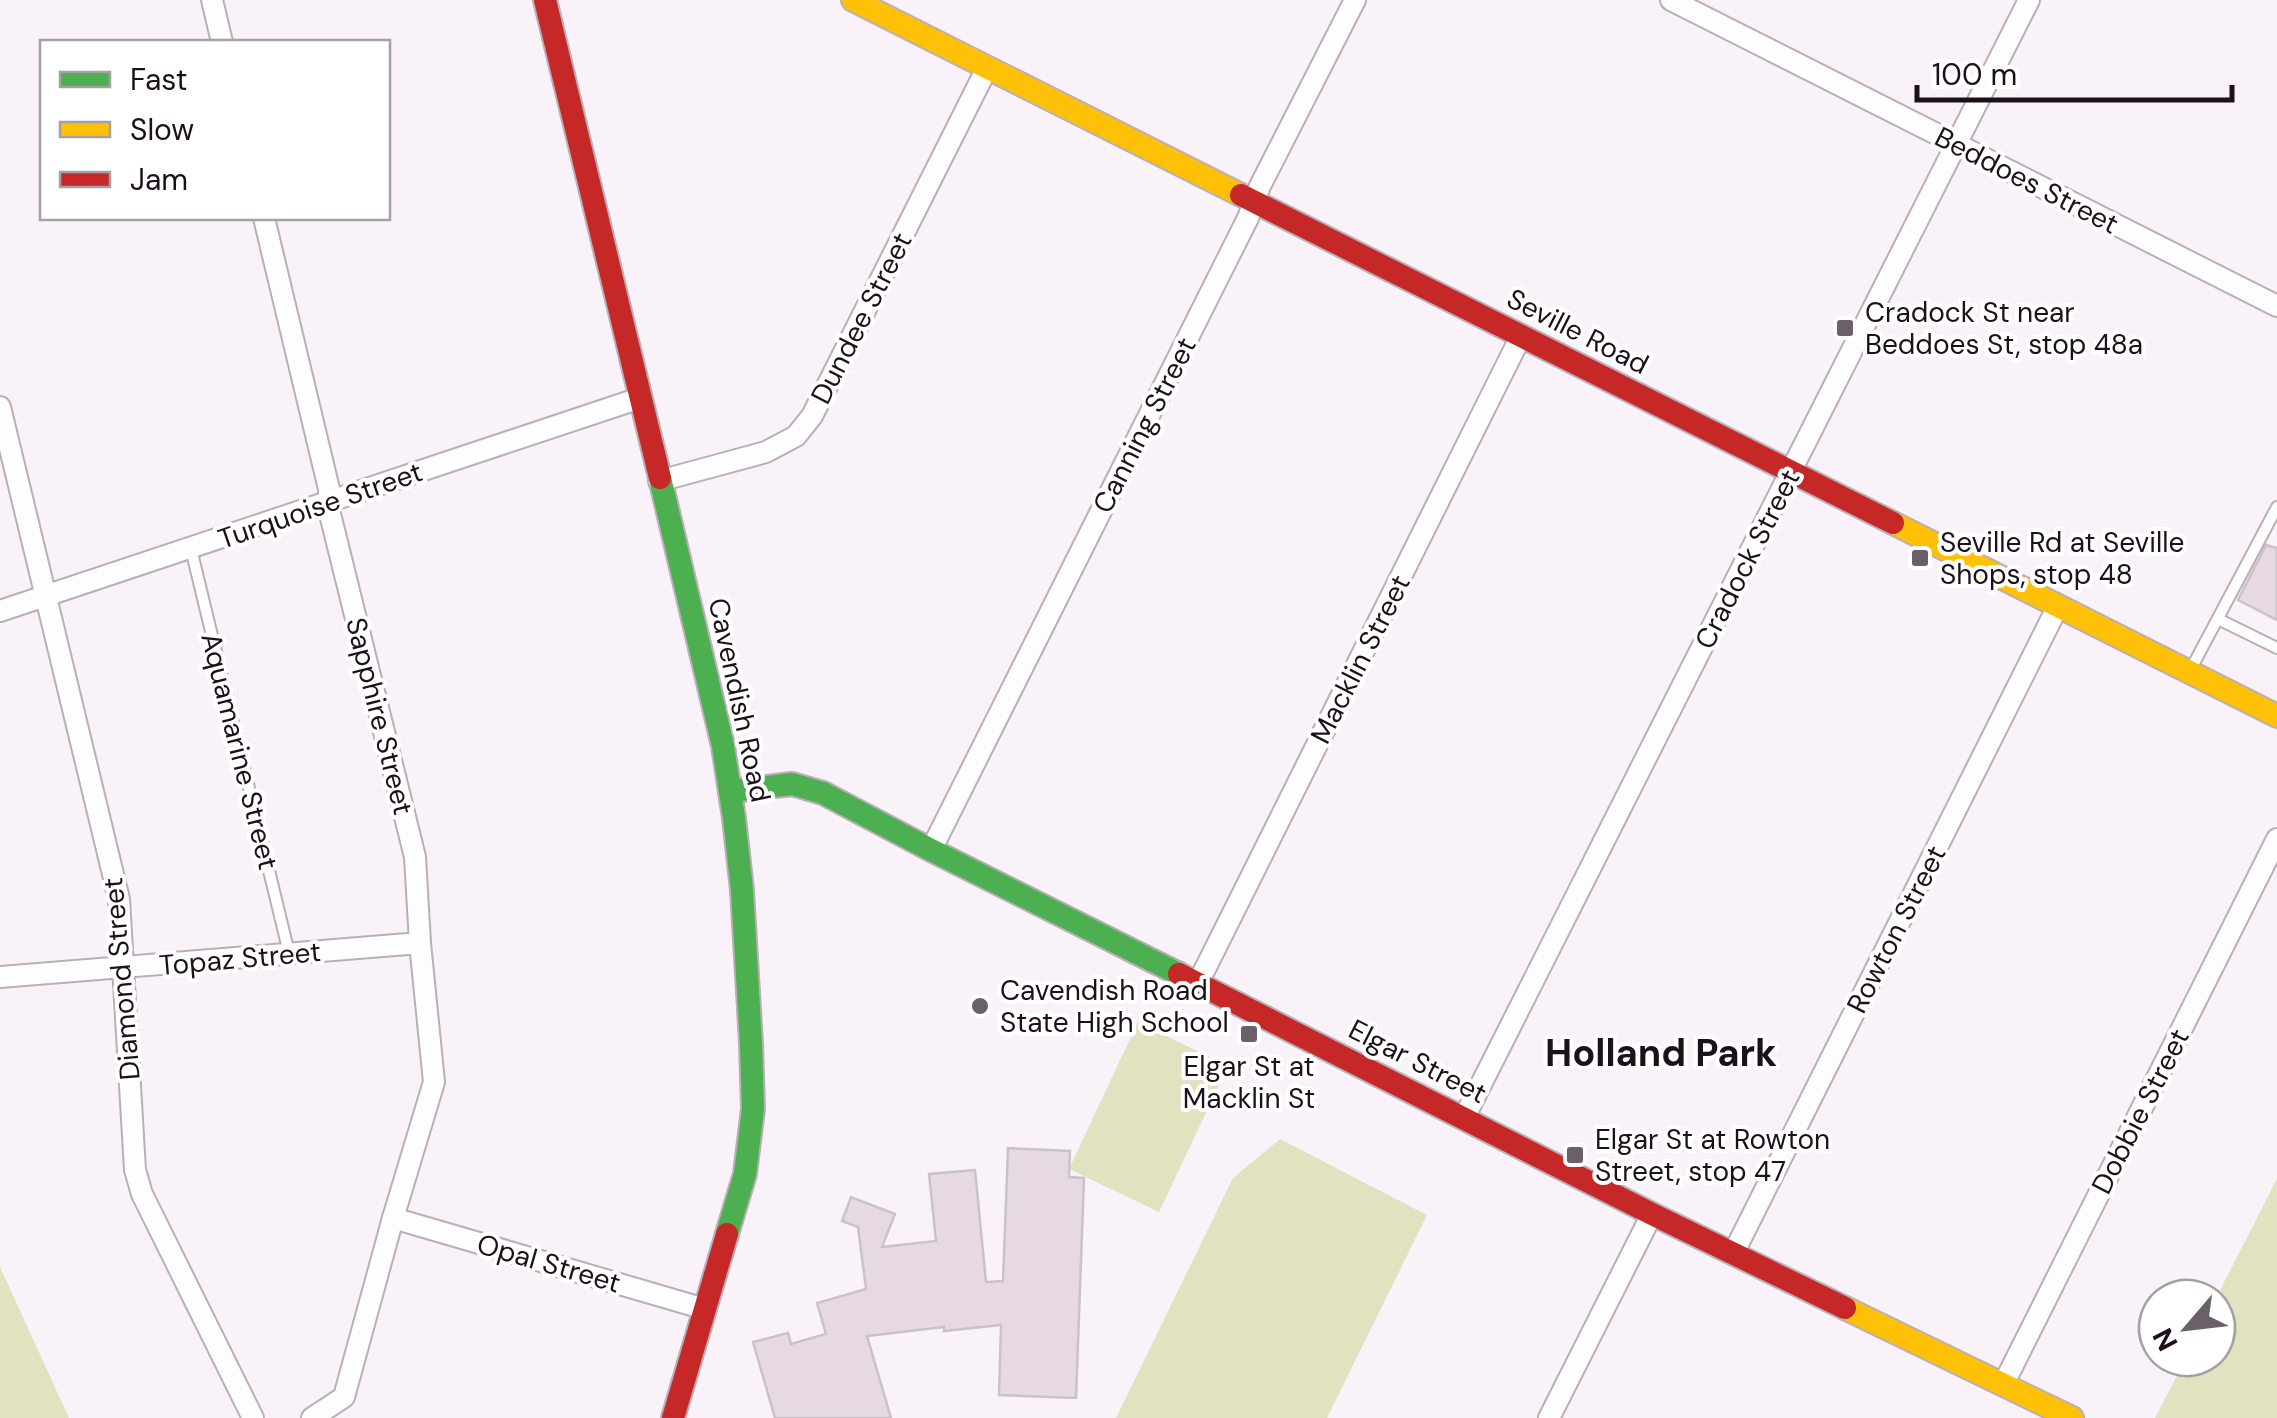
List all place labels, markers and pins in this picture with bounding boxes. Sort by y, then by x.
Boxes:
place label: Cradock St near Beddoes St, stop 48a [1865,294,2143,363]
marker: Cradock St near Beddoes St, stop 48a [1834,317,1856,339]
place label: Seville Rd at Seville Shops, stop 48 [1940,524,2184,593]
marker: Seville Rd at Seville Shops, stop 48 [1909,547,1931,569]
place label: Cavendish Road State High School [1000,972,1229,1041]
marker: Cavendish Road State High School [969,995,991,1017]
marker: Elgar St at Macklin St [1238,1023,1260,1045]
place label: Elgar St at Macklin St [1183,1048,1315,1117]
place label: Elgar St at Rowton Street, stop 47 [1595,1121,1830,1190]
marker: Elgar St at Rowton Street, stop 47 [1564,1144,1586,1166]

